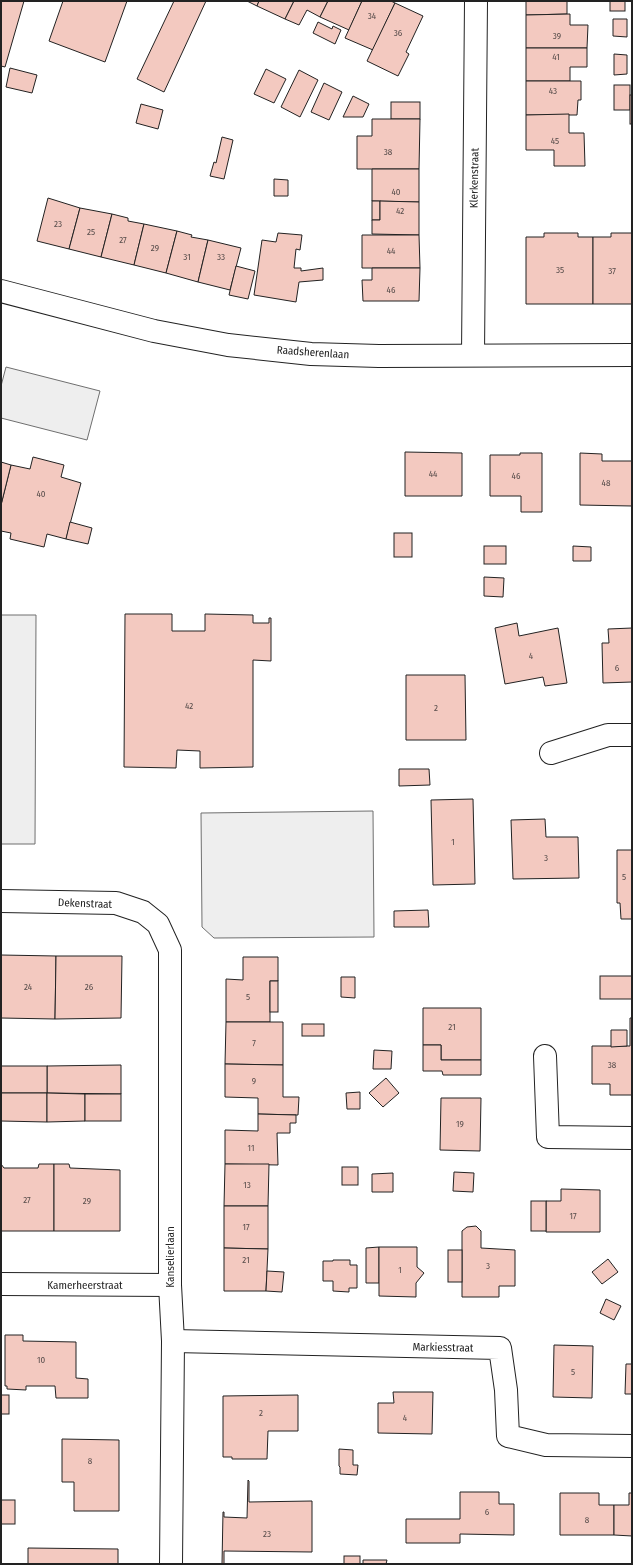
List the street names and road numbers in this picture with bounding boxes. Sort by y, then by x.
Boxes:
street label: Klerkenstraat [467,147,482,208]
street label: Raadsherenlaan [276,343,350,362]
street label: Dekenstraat [58,896,113,911]
street label: Kanselierlaan [164,1226,177,1288]
street label: Kamerheerstraat [47,1279,123,1292]
street label: Markiesstraat [412,1340,474,1355]

